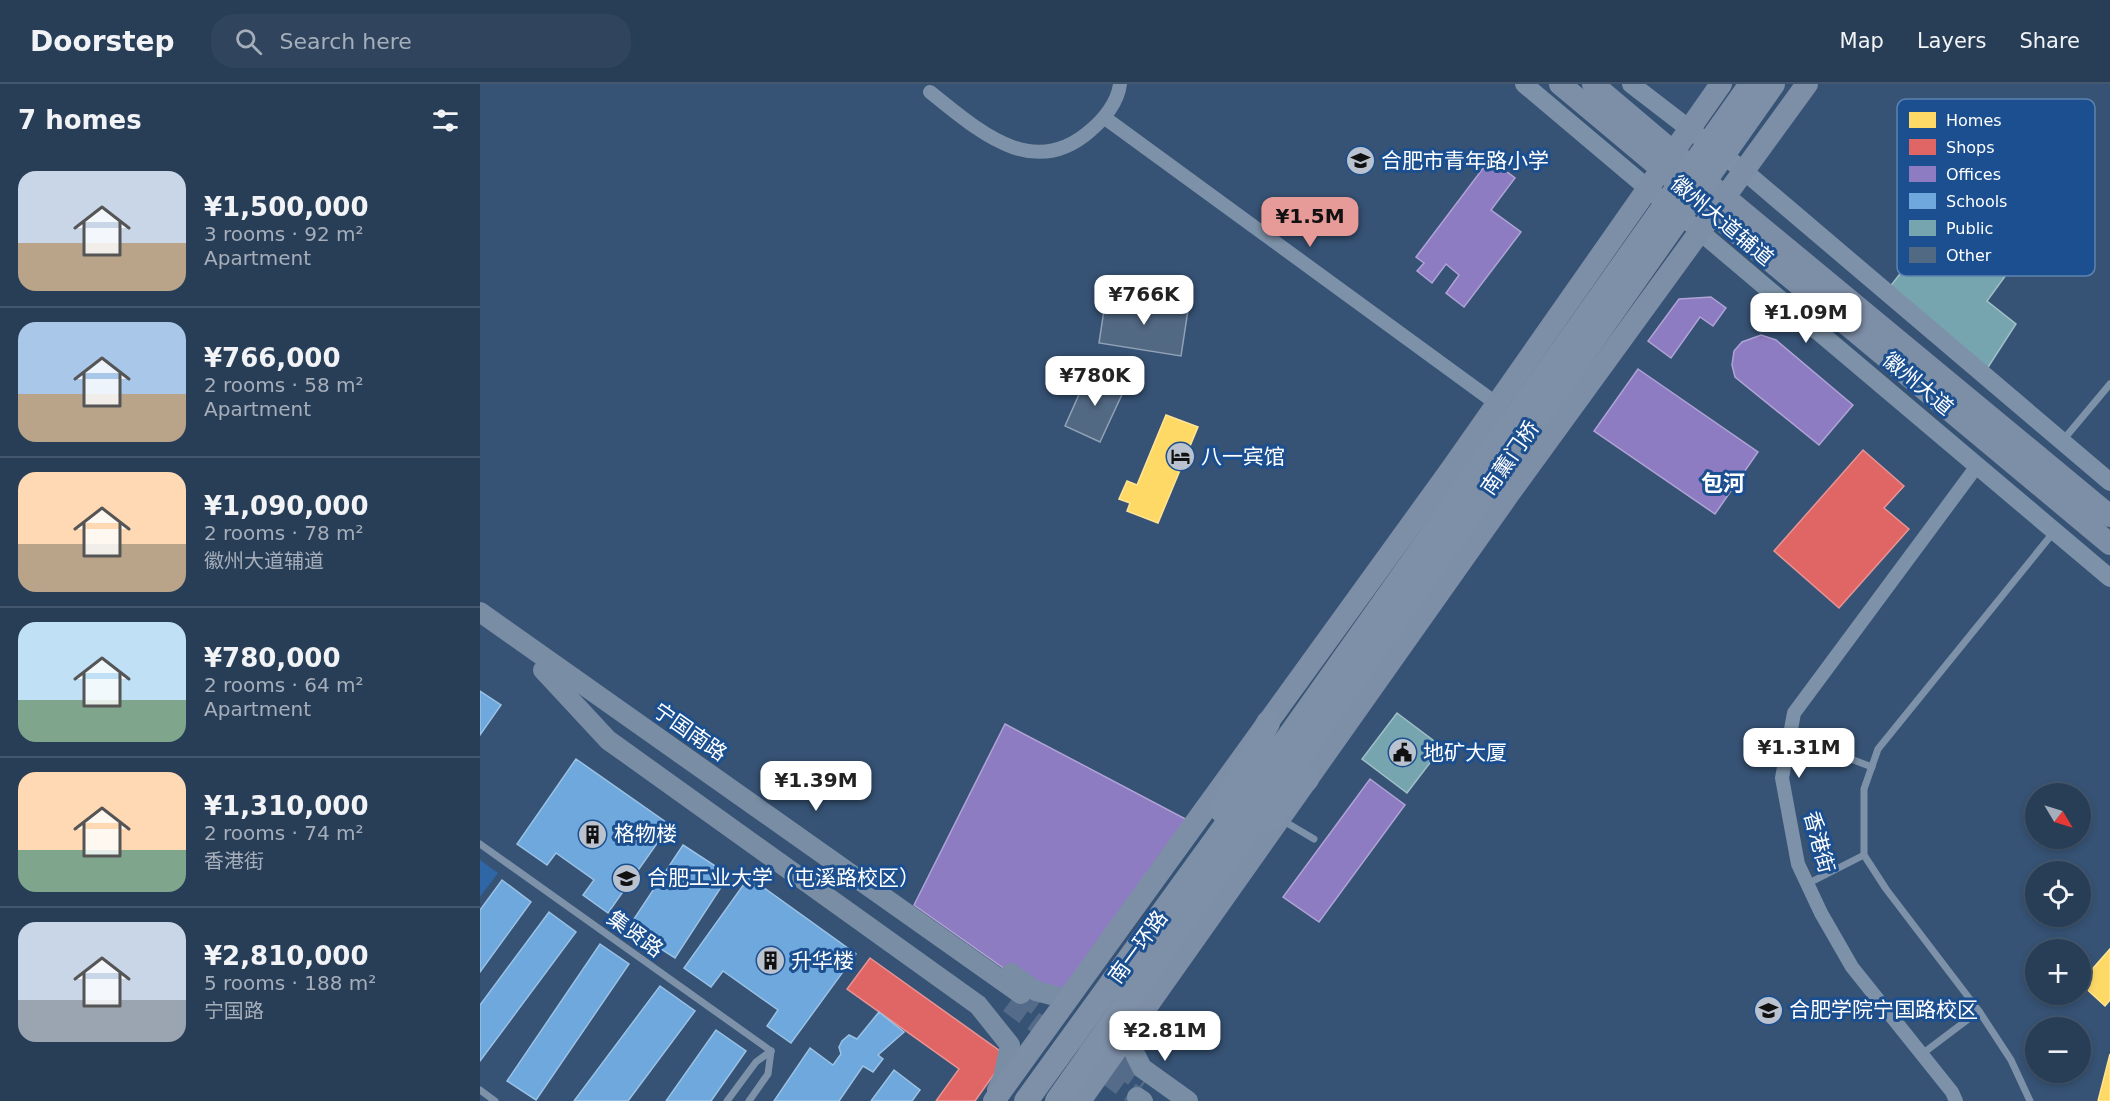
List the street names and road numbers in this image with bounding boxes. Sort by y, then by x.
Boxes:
street label: 徽州大道辅道 [1666,171,1778,271]
street label: 徽州大道 [1878,348,1958,420]
street label: 南薰门桥 [1476,417,1544,499]
street label: 宁国南路 [649,698,731,766]
street label: 香港街 [1799,808,1839,876]
street label: 集贤路 [602,906,668,962]
street label: 南一环路 [1104,906,1172,988]

